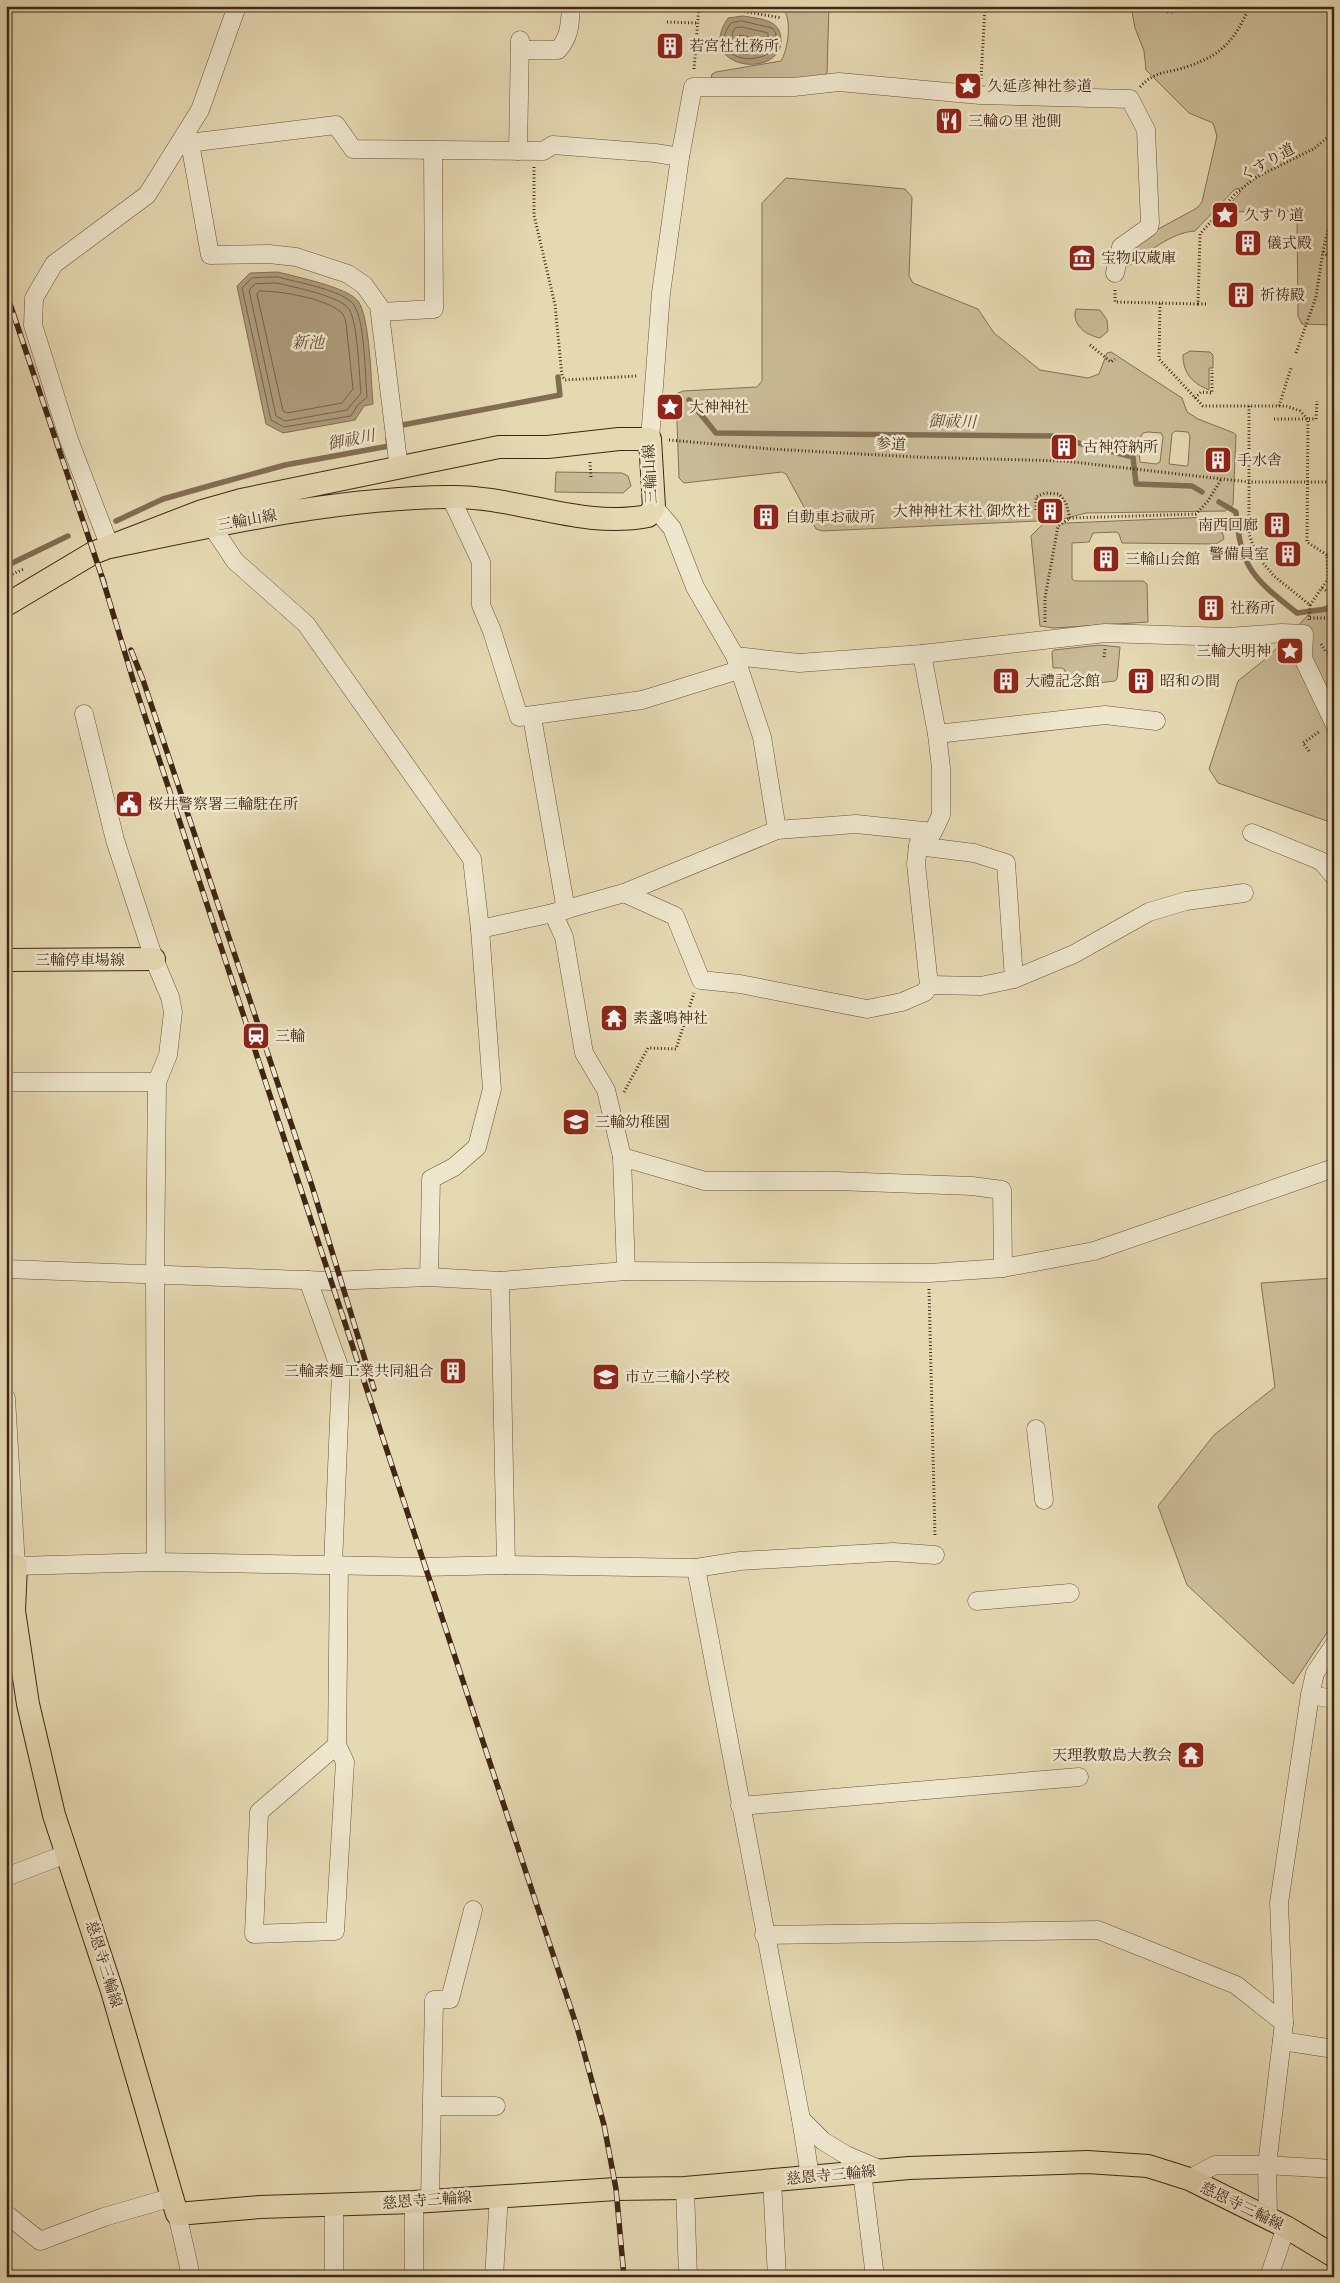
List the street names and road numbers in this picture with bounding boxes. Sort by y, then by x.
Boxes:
street label: くすり道 [1236,140,1298,184]
street label: 参道 [876,434,906,454]
street label: 三輪山線 [639,444,661,504]
street label: 三輪山線 [216,506,278,534]
street label: 三輪停車場線 [35,951,125,969]
street label: 慈恩寺三輪線 [82,1918,126,2010]
street label: 慈恩寺三輪線 [785,2162,877,2188]
street label: 慈恩寺三輪線 [1198,2178,1286,2234]
street label: 慈恩寺三輪線 [381,2188,473,2212]

